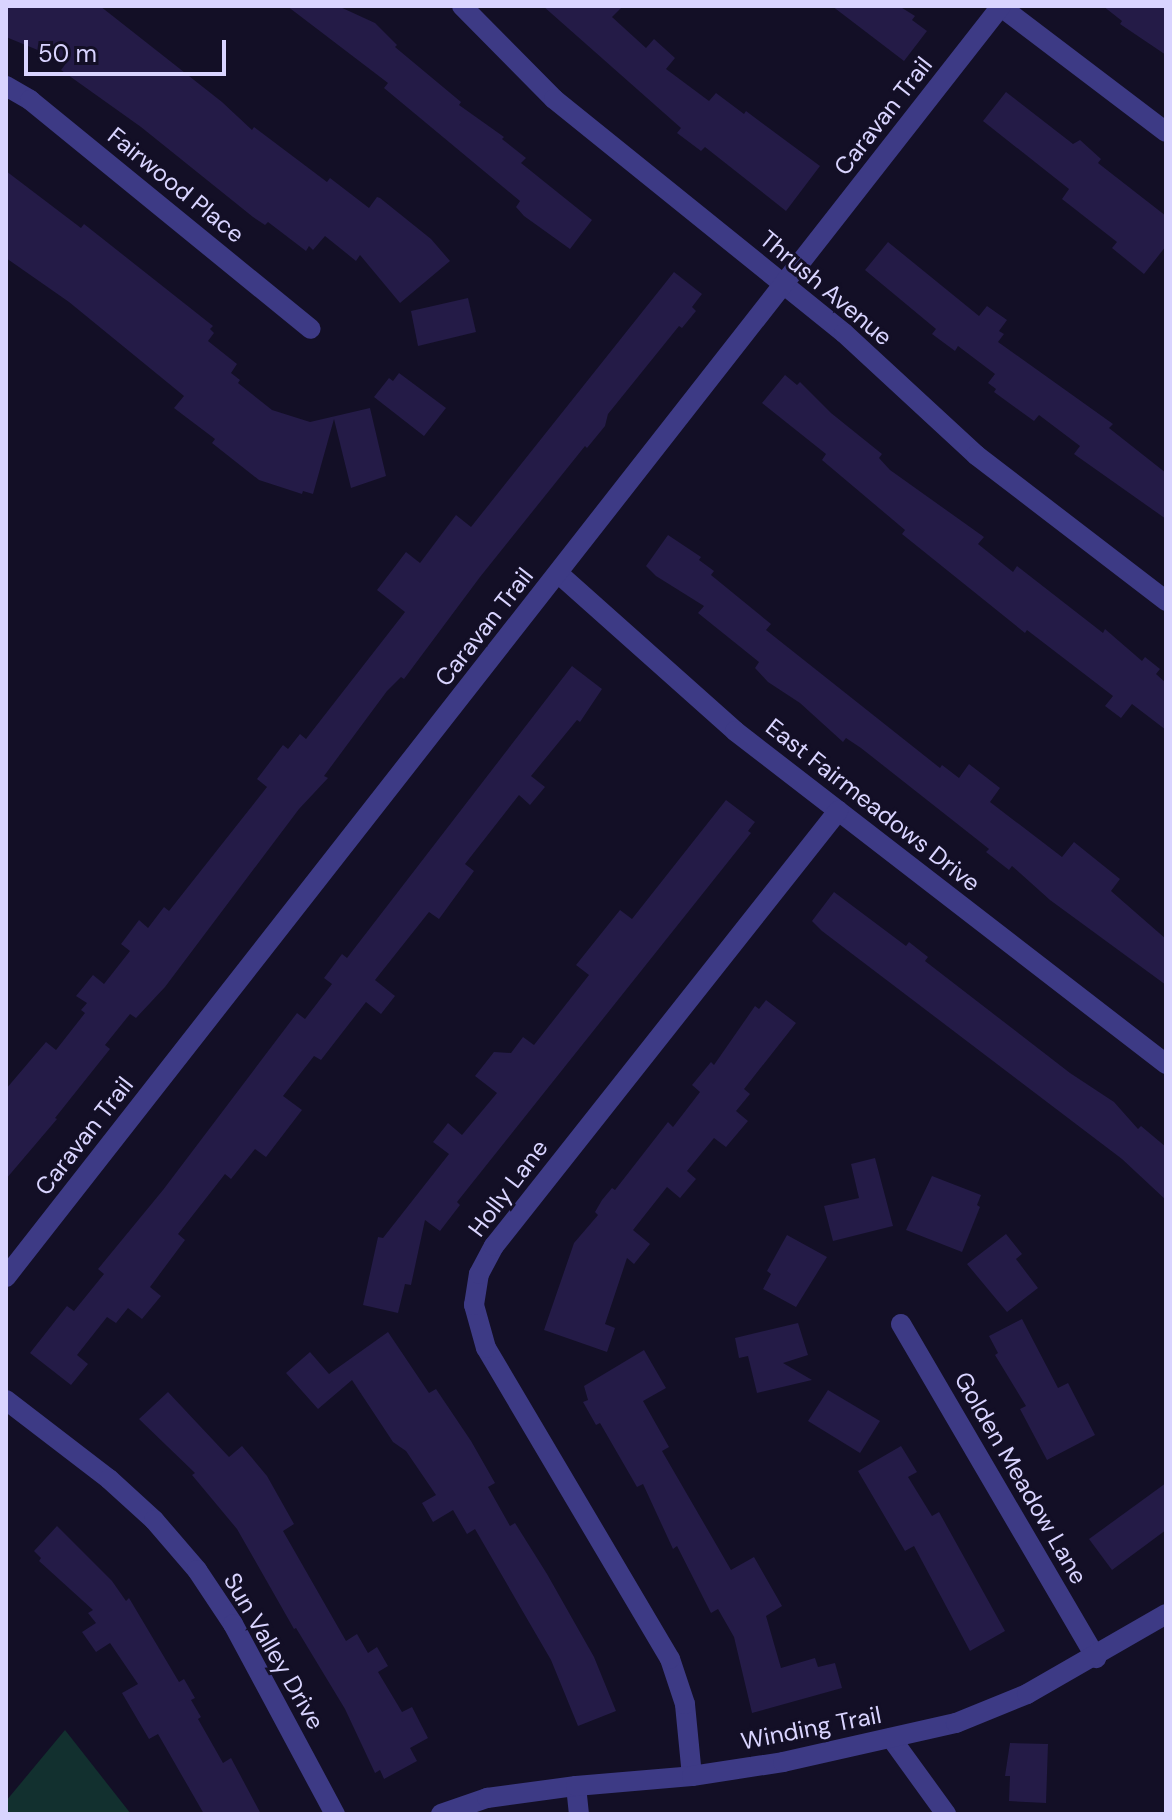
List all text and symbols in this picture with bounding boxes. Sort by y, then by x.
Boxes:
scale bar [28,24,230,74]
text: 50 m [38,38,97,69]
street label: Caravan Trail [828,51,938,181]
street label: Fairwood Place [102,121,250,249]
street label: Thrush Avenue [754,224,898,352]
street label: Caravan Trail [429,562,539,692]
street label: East Fairmeadows Drive [760,712,986,898]
street label: Caravan Trail [29,1071,139,1201]
street label: Holly Lane [462,1134,554,1242]
street label: Golden Meadow Lane [948,1367,1094,1589]
street label: Sun Valley Drive [218,1568,330,1734]
street label: Winding Trail [738,1700,884,1756]

